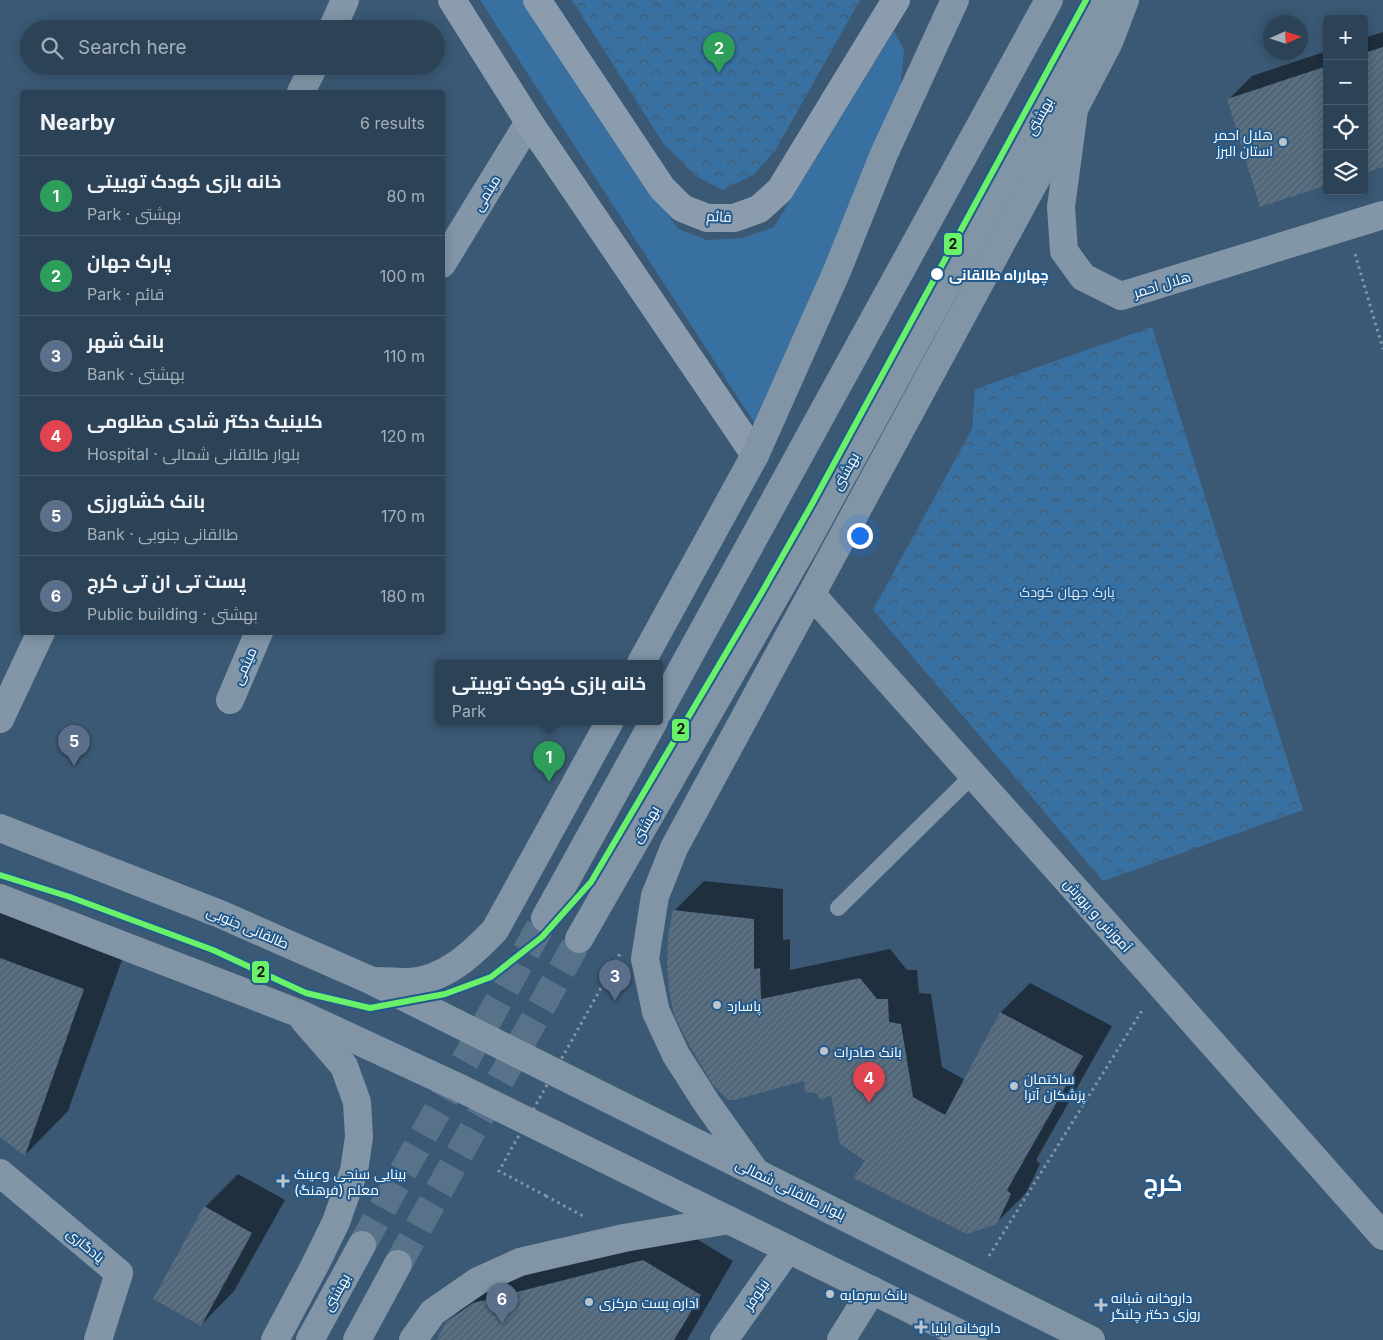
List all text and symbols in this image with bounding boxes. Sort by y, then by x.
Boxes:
north arrow [1263,15,1308,60]
map controls [1323,15,1368,195]
button: + [1323,15,1368,60]
search box [20,20,445,75]
pin: 2 [703,32,735,73]
icon: search [38,34,66,62]
text: Search here [78,36,187,59]
button: − [1323,60,1368,105]
street label: بهشتى [1022,94,1056,138]
button: locate [1323,105,1368,150]
text: Nearby [40,110,115,135]
text: 6 results [360,113,425,133]
place label: هلال احمر استان البرز [1213,126,1273,159]
marker: هلال احمر استان البرز [1277,136,1289,148]
button: layers [1323,150,1368,195]
text: خانه بازی کودک توییتی [87,170,282,193]
street label: میثمی [469,172,503,214]
text: 1 [53,186,59,206]
text: 80 m [386,186,425,206]
text: Park · بهشتى [87,204,181,224]
street label: قائم [706,207,732,227]
line badge: 2 [943,232,963,256]
text: 2 [949,235,958,252]
text: پارک جهان [87,250,171,273]
text: 2 [51,266,61,286]
text: 100 m [380,266,425,286]
marker: چهارراه طالقانی [929,266,945,282]
place label: چهارراه طالقانی [949,266,1049,286]
street label: هلال احمر [1130,267,1193,302]
text: Park · قائم [87,284,164,304]
text: بانک شهر [87,330,164,353]
text: 3 [51,346,61,366]
text: 110 m [383,346,425,366]
text: Bank · بهشتى [87,364,185,384]
text: کلینیک دکتر شادی مظلومی [87,410,323,433]
text: 4 [51,426,61,446]
text: 120 m [380,426,425,446]
text: Hospital · بلوار طالقانی شمالی [87,444,300,464]
street label: بهشتى [828,449,862,493]
text: بانک کشاورزی [87,490,205,513]
text: 5 [51,506,61,526]
text: 170 m [381,506,425,526]
your location [847,523,873,549]
text: Bank · طالقانی جنوبی [87,524,238,544]
text: پست تی ان تی کرج [87,570,246,593]
park label: پارک جهان کودک [1019,583,1115,602]
text: 6 [51,586,61,606]
text: 180 m [380,586,425,606]
text: Public building · بهشتى [87,604,258,624]
street label: میثمی [228,645,260,687]
popup [435,660,663,725]
text: خانه بازی کودک توییتی [452,672,646,695]
text: Park [452,701,486,721]
line badge: 2 [671,718,690,742]
text: 2 [677,720,686,737]
pin: 5 [58,725,90,766]
pin: 1 [533,741,565,782]
street label: بهشتى [627,802,663,846]
street label: آموزش و پرورش [1059,875,1136,957]
street label: طالقانی جنوبی [204,902,292,952]
line badge: 2 [251,960,270,984]
pin: 3 [599,960,631,1001]
text: 2 [257,963,266,980]
place label: پاسارد [727,997,761,1016]
marker: پاسارد [711,999,723,1011]
place label: بانک صادرات [834,1043,902,1060]
marker: بانک صادرات [818,1045,830,1057]
pin: 4 [853,1062,885,1103]
place label: ساختمان پزشکان آترا [1024,1070,1086,1105]
marker: ساختمان پزشکان آترا [1008,1080,1020,1092]
street label: بلوار طالقانی شمالی [733,1155,849,1223]
place label: بینایی سنجی وعینک معلم (فرهنگ) [294,1165,406,1200]
district label: کرج [1143,1168,1183,1199]
marker: بینایی سنجی وعینک معلم (فرهنگ) [276,1174,290,1188]
street label: یادگاری [64,1224,109,1266]
street label: بهشتى [319,1270,353,1314]
street label: نیلوفر [739,1276,772,1313]
pin: 6 [486,1283,518,1324]
place label: بانک سرمایه [840,1286,907,1303]
marker: بانک سرمایه [824,1288,836,1300]
place label: داروخانه شبانه روزی دکتر چلنگر [1110,1289,1201,1324]
place label: اداره پست مرکزی [599,1294,699,1313]
marker: اداره پست مرکزی [583,1296,595,1308]
marker: داروخانه شبانه روزی دکتر چلنگر [1095,1299,1107,1311]
place label: داروخانه ایلیا [931,1319,1001,1336]
marker: داروخانه ایلیا [915,1321,927,1333]

